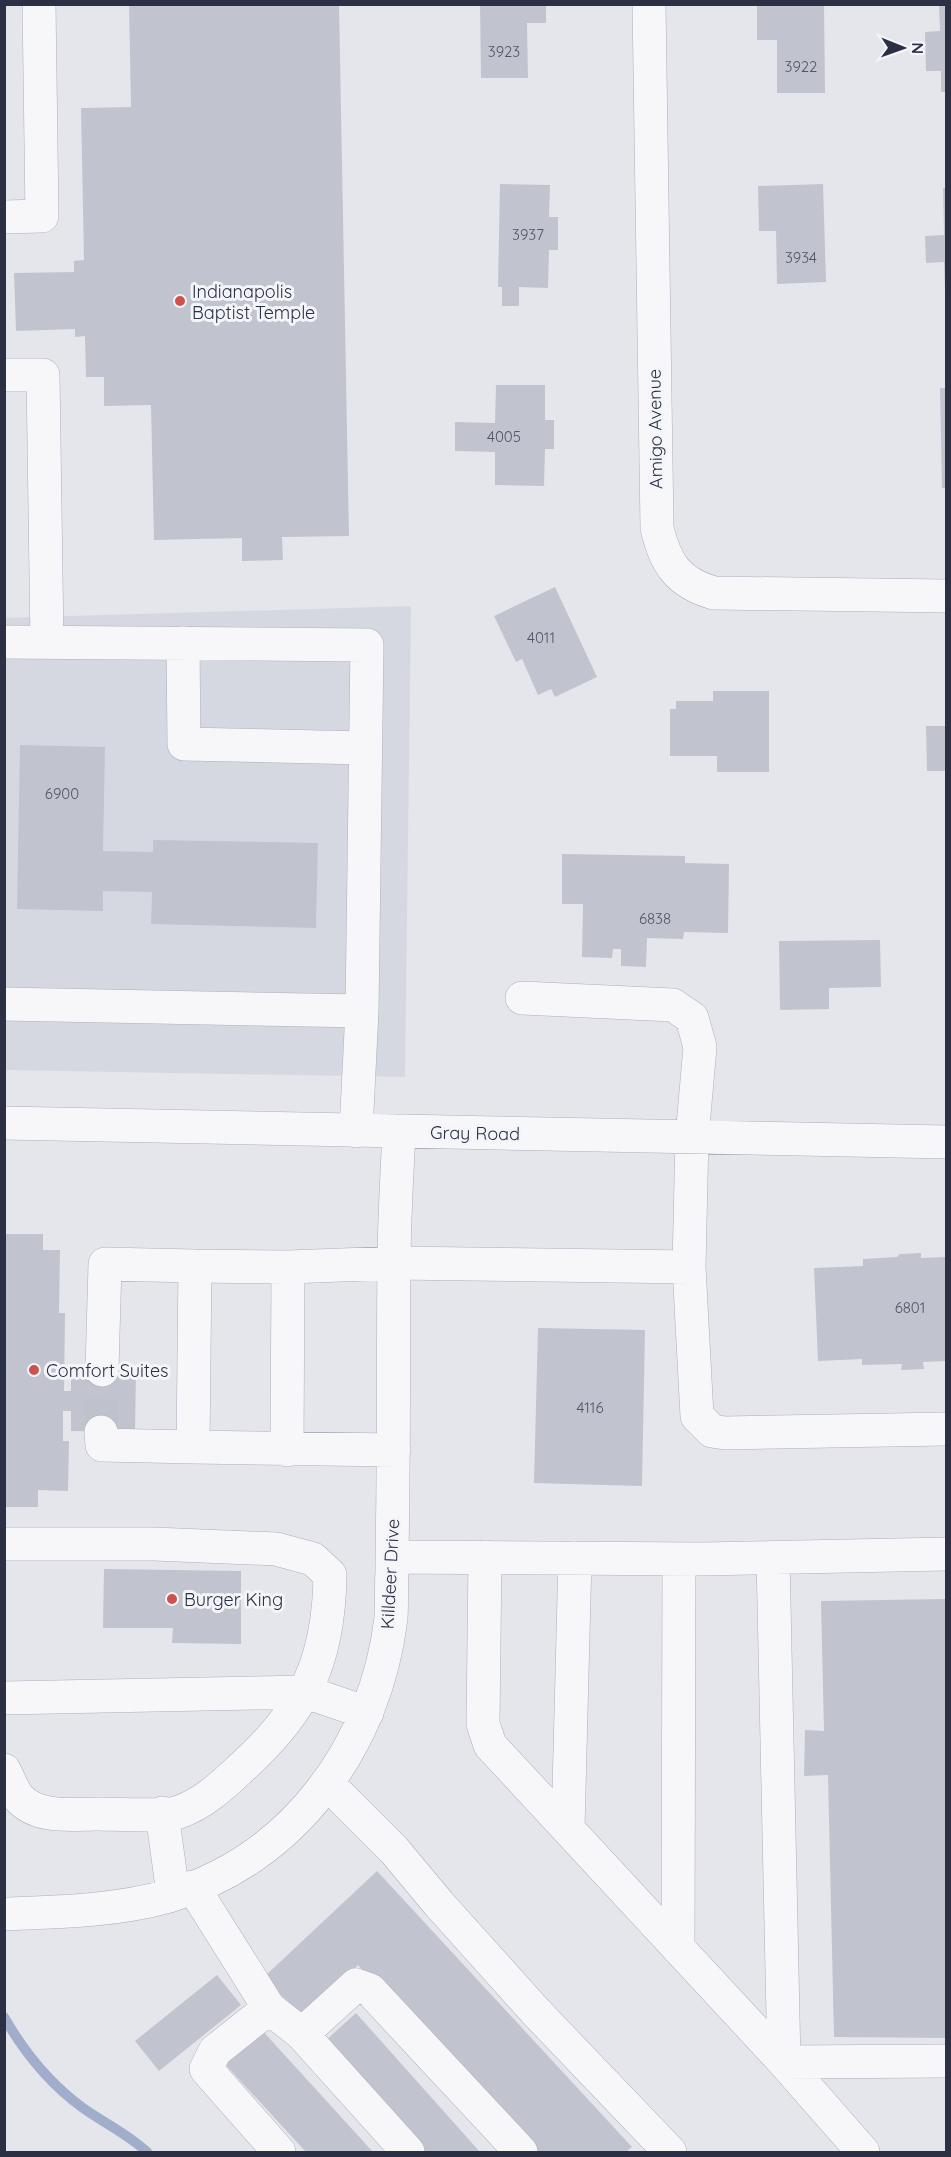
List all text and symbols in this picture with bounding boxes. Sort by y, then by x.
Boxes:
north arrow [873,18,933,78]
house number: 3923 [488,42,520,61]
text: N [908,42,928,54]
house number: 3922 [785,57,817,76]
house number: 3937 [512,225,544,244]
house number: 3934 [785,248,817,267]
place label: Indianapolis Baptist Temple [192,280,315,324]
marker: Indianapolis Baptist Temple [173,294,187,308]
street label: Amigo Avenue [642,369,668,489]
house number: 4005 [487,427,521,446]
house number: 4011 [527,628,555,647]
house number: 6900 [45,784,79,803]
house number: 6838 [639,909,671,928]
street label: Gray Road [430,1121,520,1145]
house number: 6801 [895,1298,925,1317]
place label: Comfort Suites [46,1359,169,1382]
marker: Comfort Suites [27,1363,41,1377]
house number: 4116 [577,1398,603,1417]
street label: Killdeer Drive [376,1518,404,1630]
place label: Burger King [184,1588,283,1611]
marker: Burger King [165,1592,179,1606]

